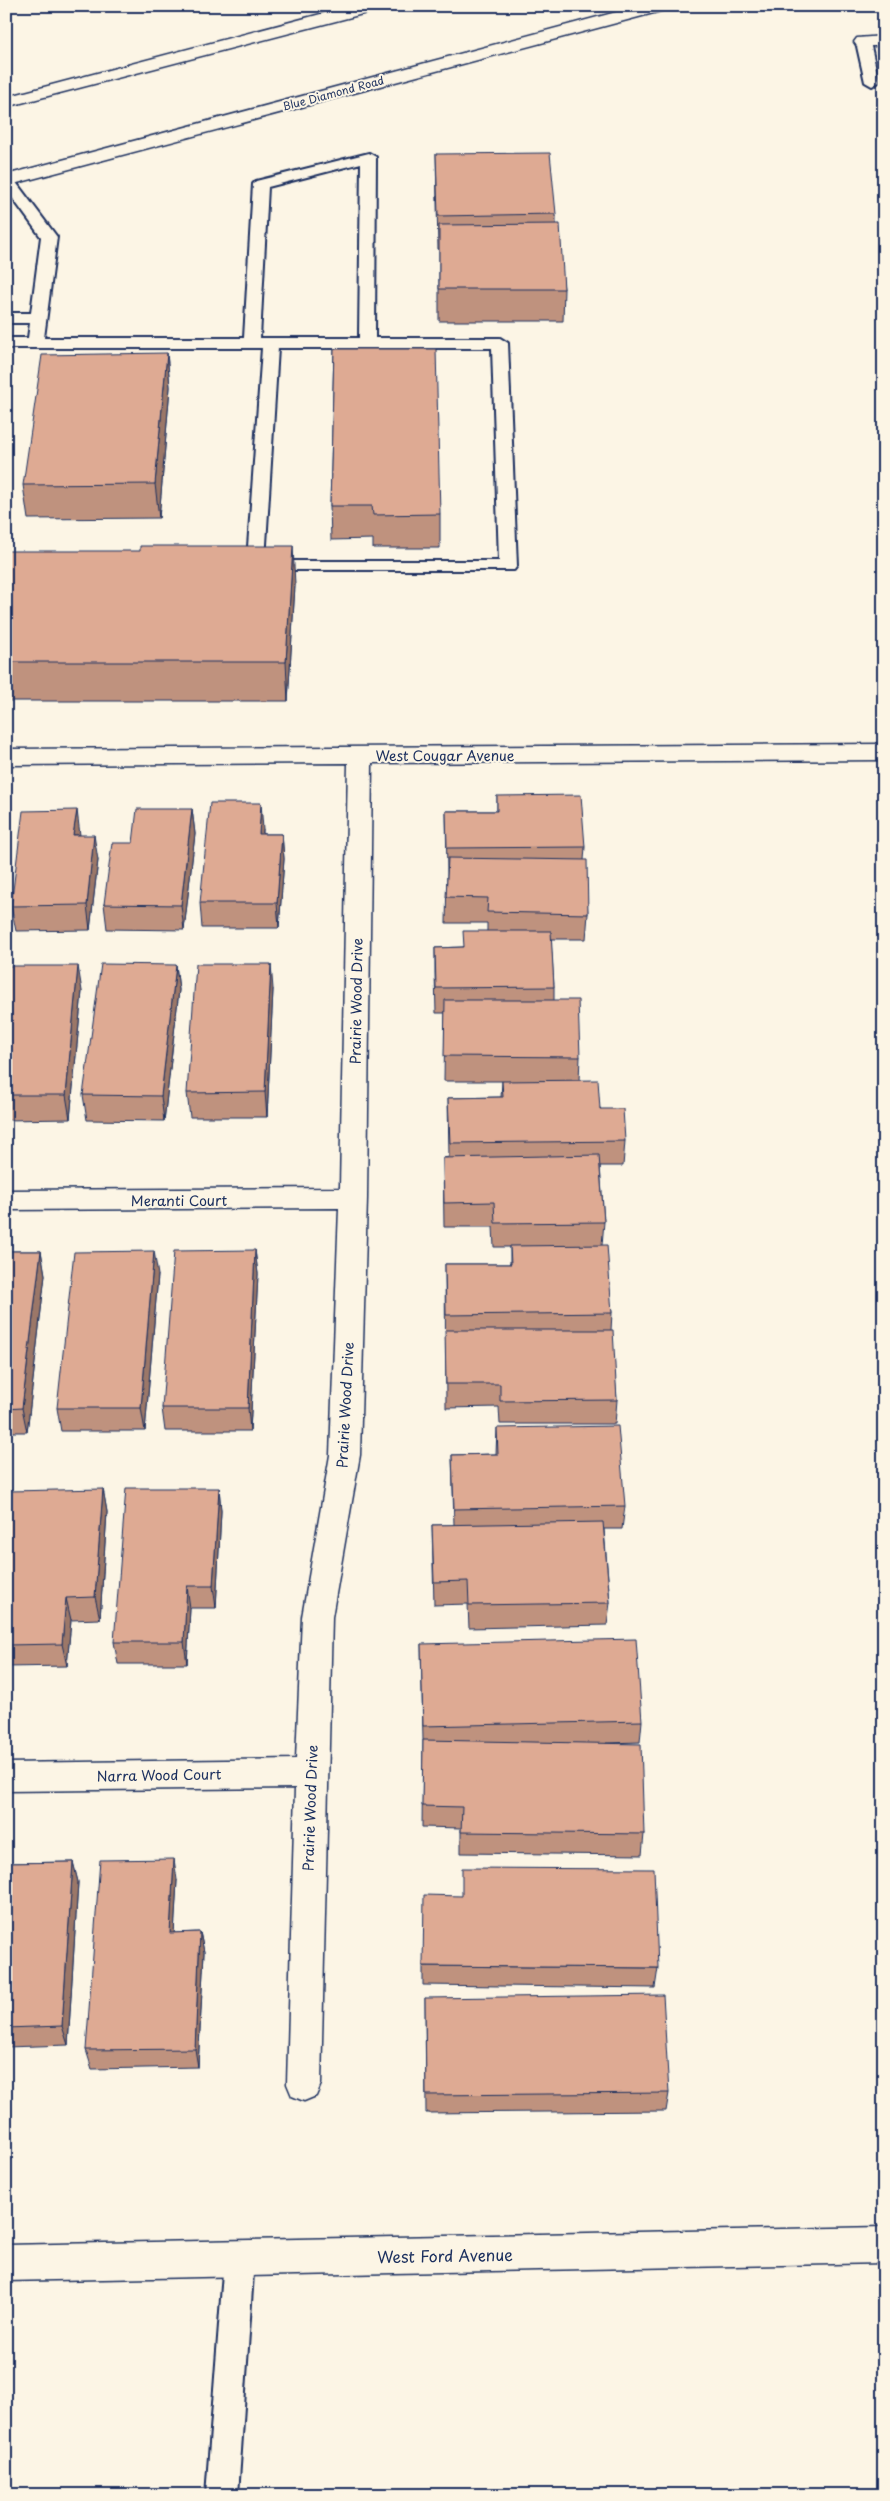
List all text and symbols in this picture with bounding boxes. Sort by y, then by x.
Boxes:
street label: Blue Diamond Road [280,71,386,115]
street label: West Cougar Avenue [375,745,515,766]
street label: Prairie Wood Drive [344,938,368,1064]
street label: Meranti Court [131,1190,227,1211]
street label: Prairie Wood Drive [331,1341,359,1469]
street label: Prairie Wood Drive [297,1745,323,1871]
street label: Narra Wood Court [96,1763,222,1787]
street label: West Ford Avenue [377,2242,513,2268]

